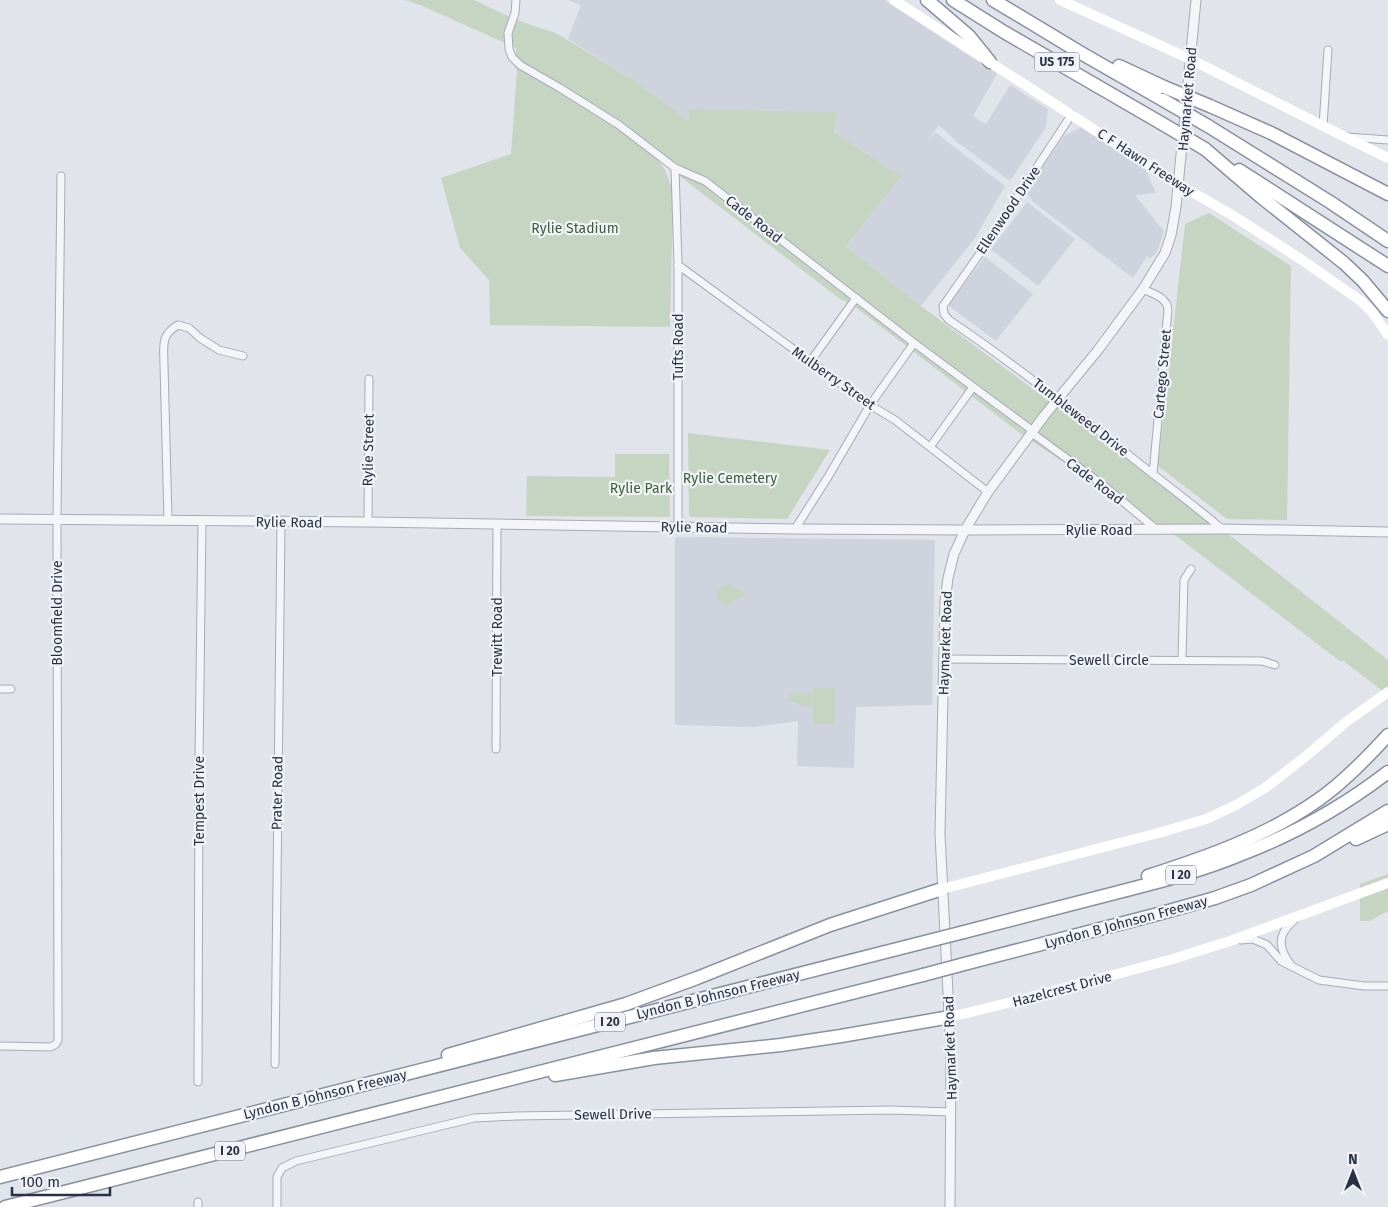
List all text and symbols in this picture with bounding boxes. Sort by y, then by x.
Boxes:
street label: Haymarket Road [1174,46,1201,152]
road number: US 175 [1034,52,1080,72]
street label: C F Hawn Freeway [1094,125,1197,200]
street label: Ellenwood Drive [973,163,1044,258]
street label: Cade Road [722,192,785,247]
park label: Rylie Stadium [531,220,619,237]
street label: Tufts Road [670,313,687,381]
street label: Cartego Street [1150,327,1175,420]
street label: Mulberry Street [789,343,880,414]
street label: Tumbleweed Drive [1029,375,1132,460]
street label: Rylie Street [359,413,378,487]
street label: Cade Road [1063,454,1127,508]
park label: Rylie Cemetery [683,470,777,487]
park label: Rylie Park [610,480,673,497]
street label: Rylie Road [255,513,323,532]
street label: Rylie Road [660,518,728,537]
street label: Rylie Road [1065,522,1133,539]
street label: Bloomfield Drive [49,560,66,666]
street label: Haymarket Road [935,590,956,696]
street label: Trewitt Road [489,597,506,677]
street label: Sewell Circle [1069,652,1149,669]
street label: Tempest Drive [191,756,208,846]
street label: Prater Road [268,756,287,830]
road number: I 20 [1166,866,1196,884]
street label: Lyndon B Johnson Freeway [1043,892,1210,952]
street label: Lyndon B Johnson Freeway [635,966,802,1023]
street label: Hazelcrest Drive [1011,968,1114,1011]
street label: Haymarket Road [940,995,961,1101]
road number: I 20 [595,1012,625,1032]
street label: Lyndon B Johnson Freeway [242,1066,409,1123]
street label: Sewell Drive [574,1105,652,1124]
road number: I 20 [215,1142,245,1160]
north arrow [1328,1147,1378,1197]
text: N [1348,1151,1358,1168]
scale bar [12,1164,110,1196]
text: 100 m [20,1173,60,1191]

